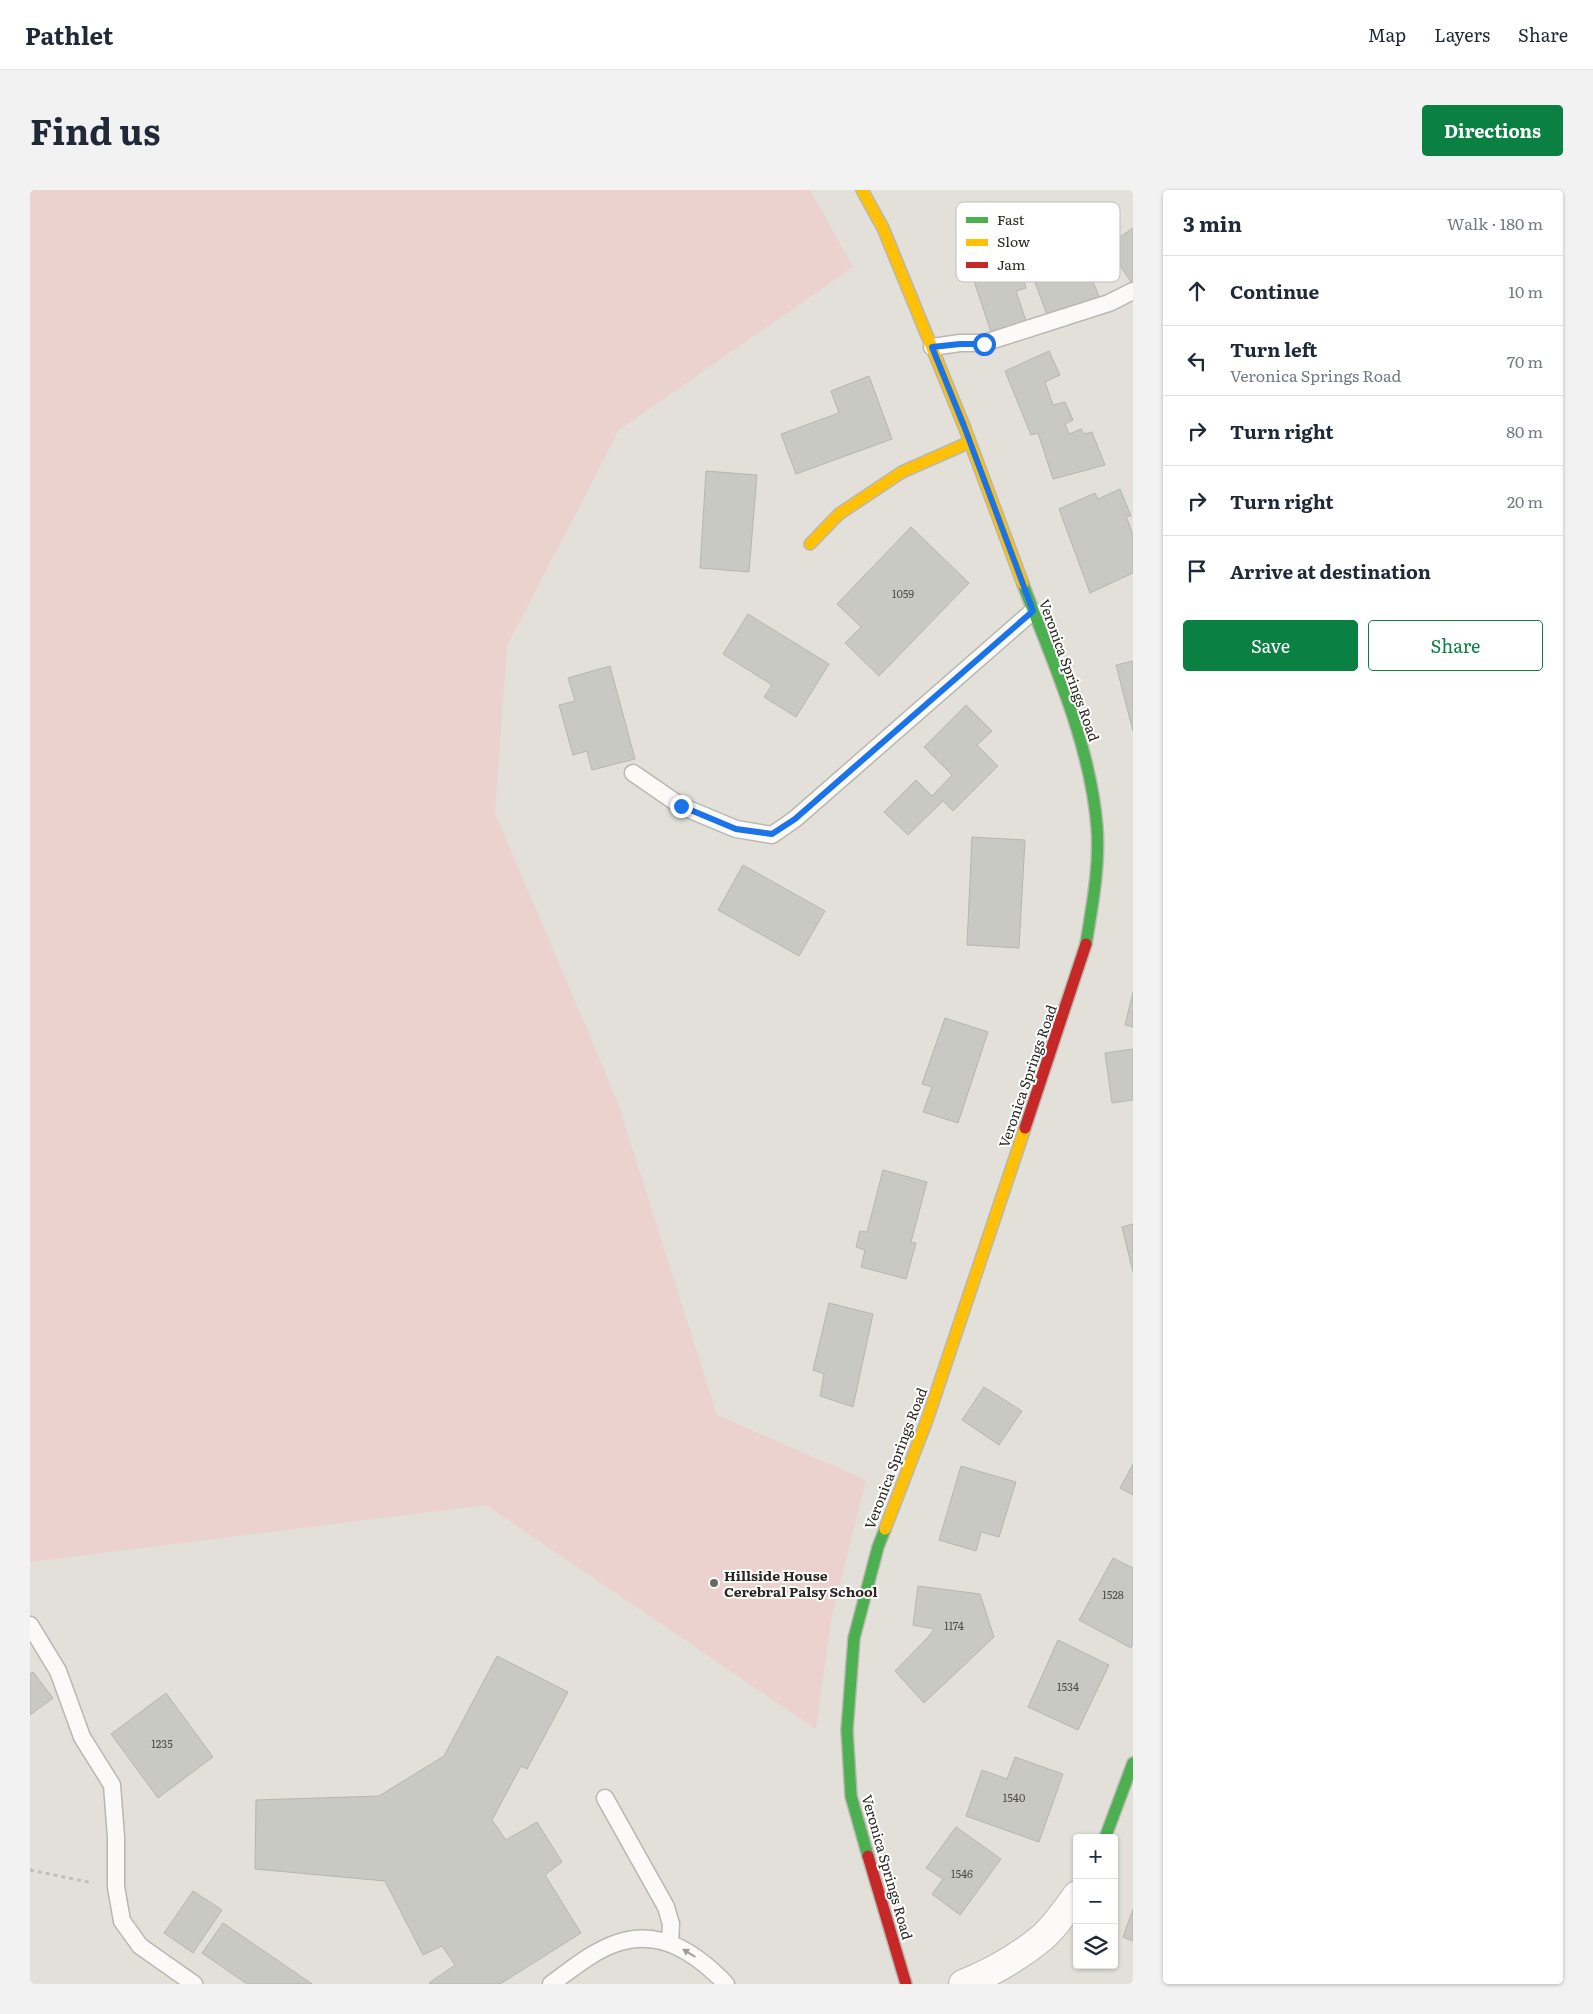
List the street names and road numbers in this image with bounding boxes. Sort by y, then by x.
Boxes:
street label: Veronica Springs Road [1035,596,1105,744]
street label: Veronica Springs Road [993,1001,1061,1150]
street label: Veronica Springs Road [859,1384,931,1532]
street label: Veronica Springs Road [858,1792,918,1942]

